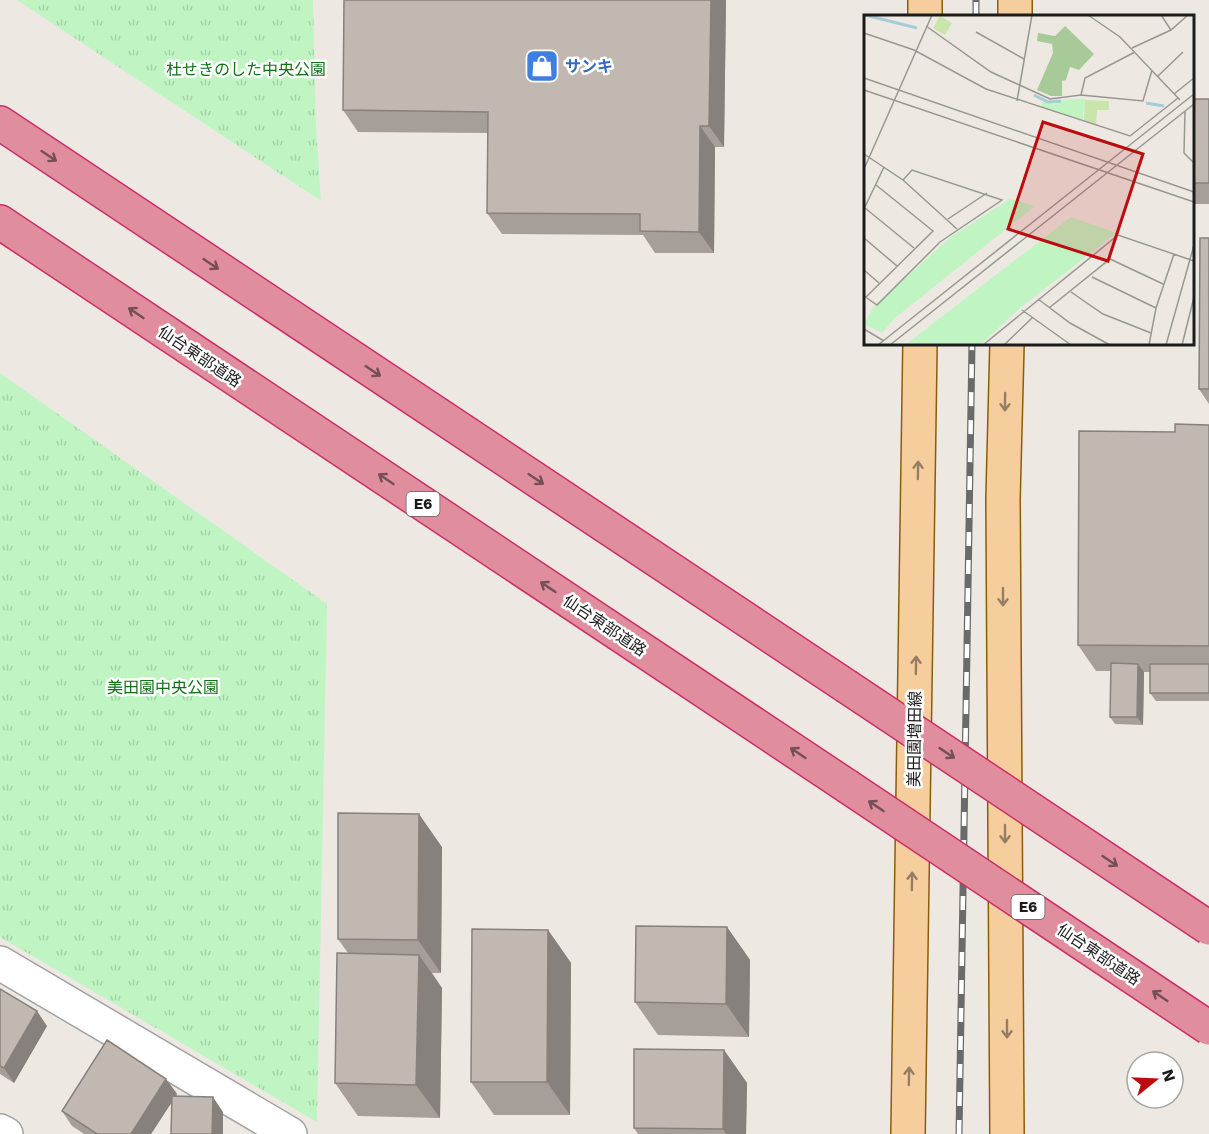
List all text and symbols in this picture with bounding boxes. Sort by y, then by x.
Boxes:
inset map [864,15,1194,345]
shop icon: サンキ [524,48,560,84]
place label: サンキ [565,57,613,76]
park label: 杜せきのした中央公園 [166,60,326,79]
one-way arrow [40,149,57,162]
one-way arrow [202,258,219,270]
one-way arrow [128,307,145,319]
street label: 仙台東部道路 [155,322,245,391]
one-way arrow [365,365,382,378]
one-way arrow [999,391,1011,411]
one-way arrow [912,460,924,480]
one-way arrow [378,473,394,485]
one-way arrow [527,474,544,486]
road number: E6 [406,492,440,516]
one-way arrow [540,581,557,593]
one-way arrow [997,586,1009,606]
street label: 仙台東部道路 [560,591,650,660]
one-way arrow [910,655,921,675]
park label: 美田園中央公園 [107,678,219,697]
street label: 美田園増田線 [904,691,925,787]
one-way arrow [790,747,807,759]
one-way arrow [939,747,955,759]
one-way arrow [868,799,885,811]
one-way arrow [999,823,1011,843]
one-way arrow [1101,855,1118,868]
one-way arrow [906,871,918,891]
road number: E6 [1012,895,1044,919]
street label: 仙台東部道路 [1054,920,1144,989]
one-way arrow [1152,989,1169,1002]
one-way arrow [1001,1018,1013,1038]
north arrow [1125,1050,1185,1110]
one-way arrow [903,1066,914,1086]
text: N [1158,1067,1180,1084]

